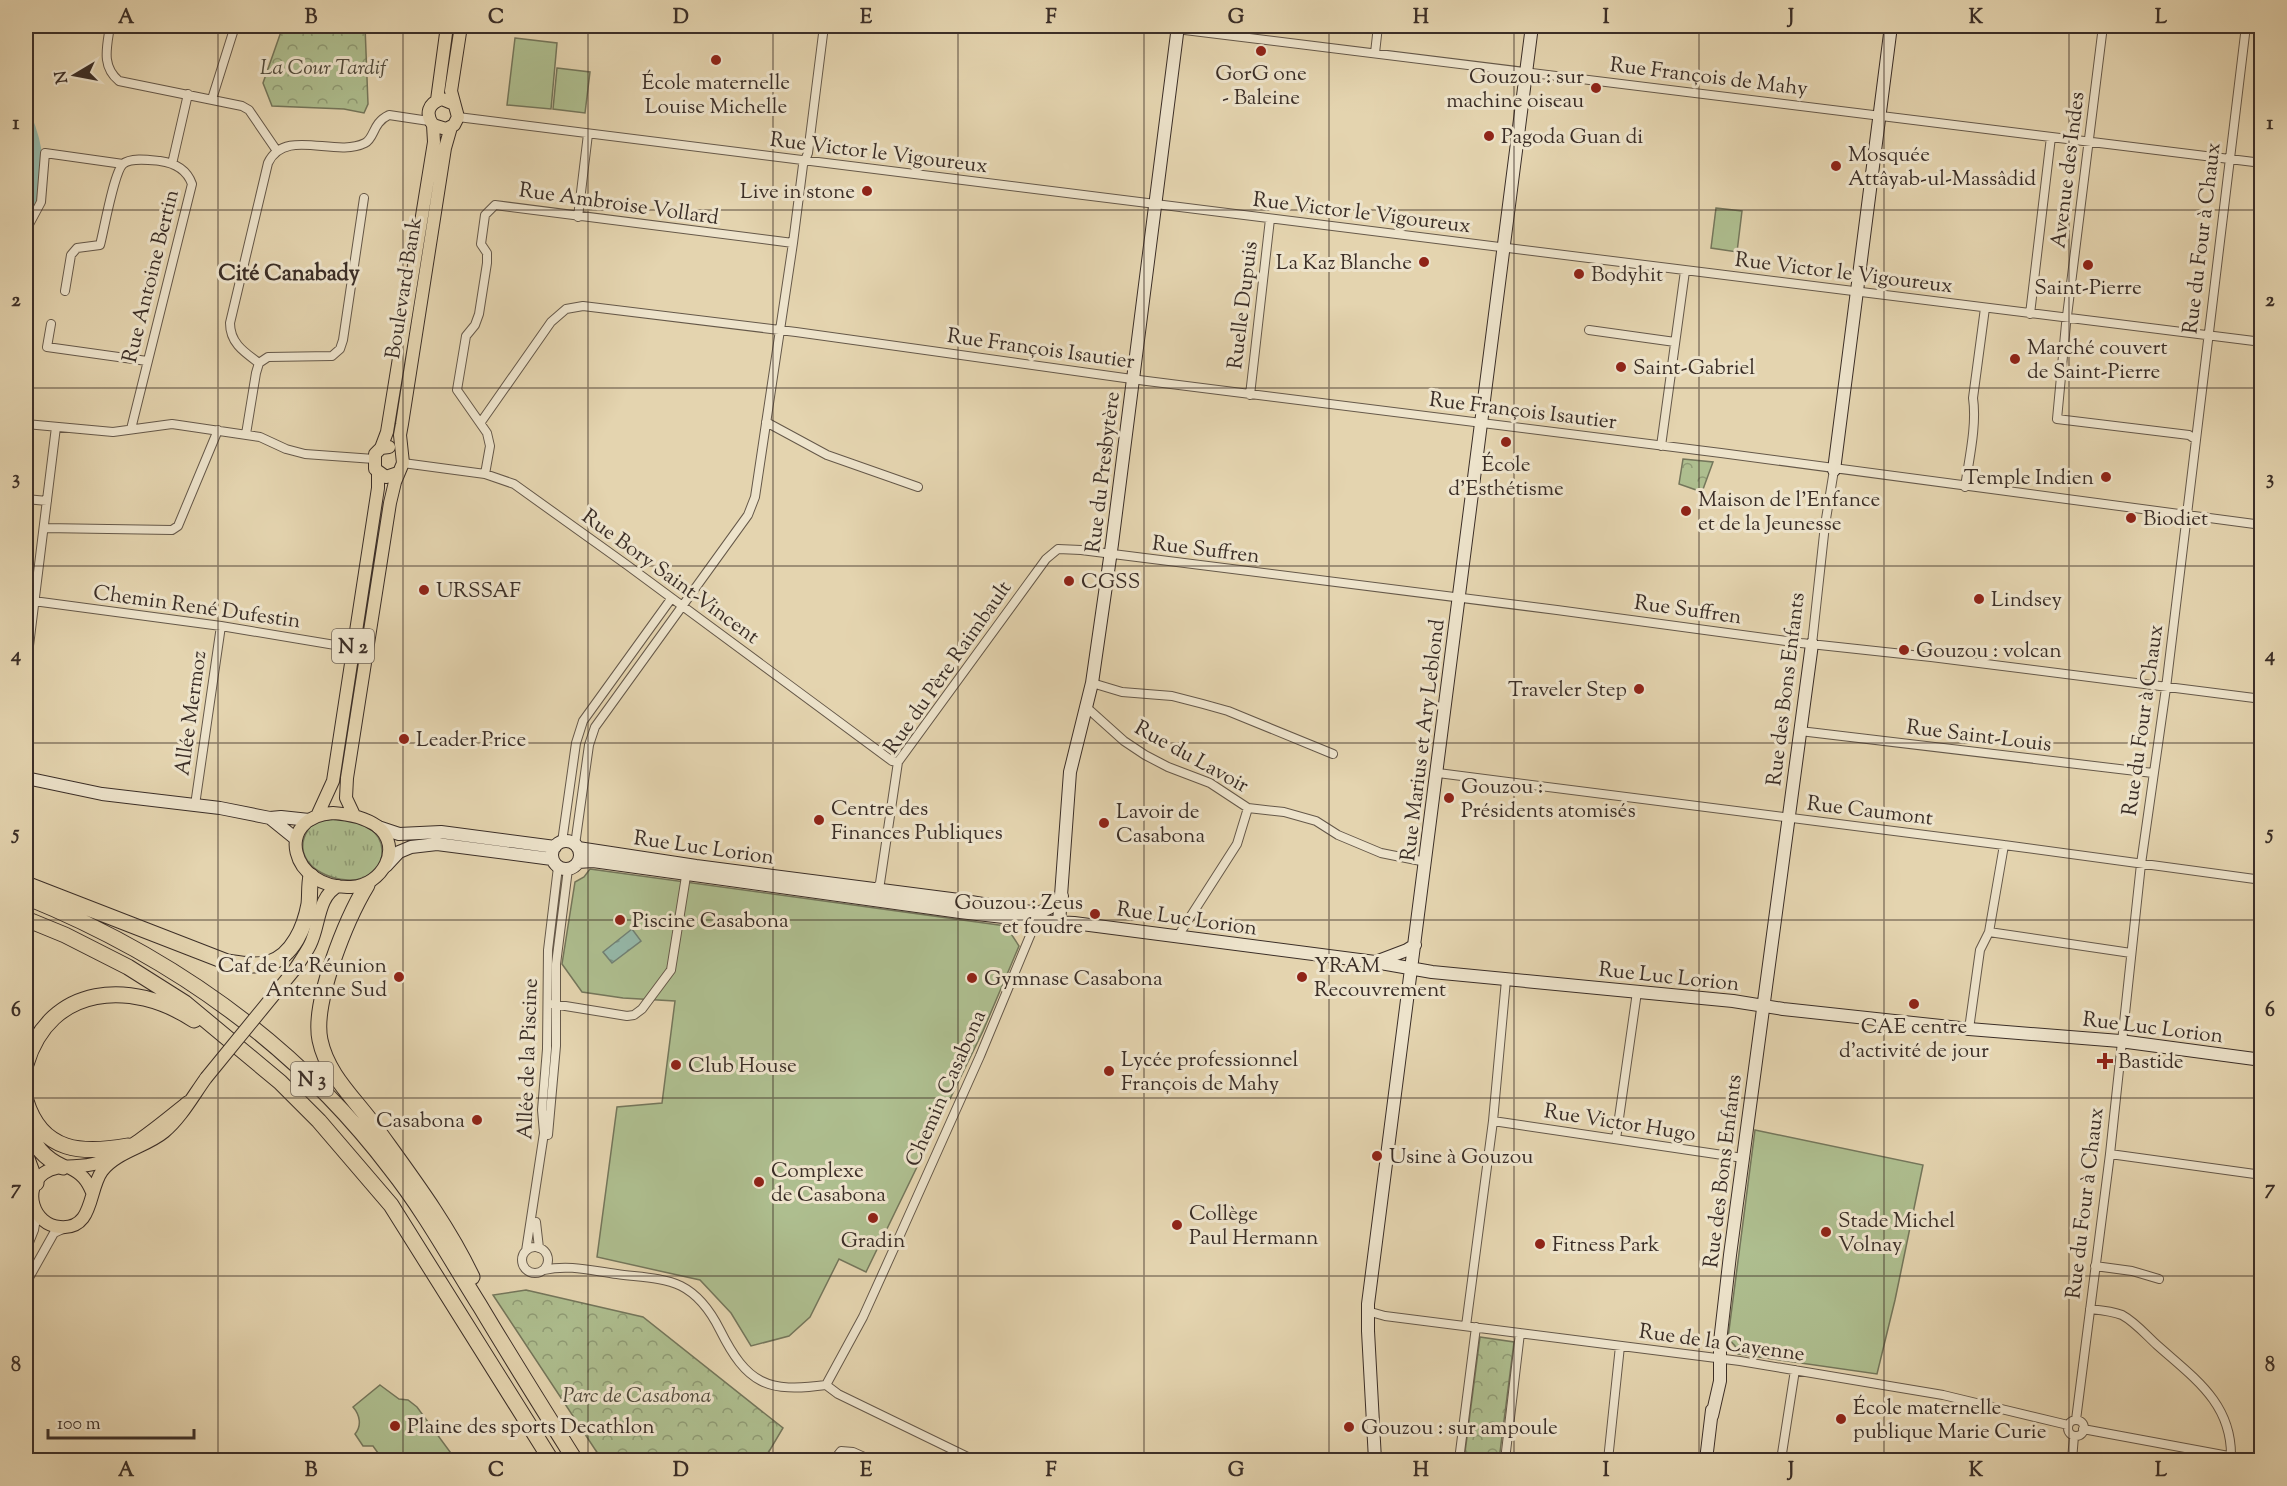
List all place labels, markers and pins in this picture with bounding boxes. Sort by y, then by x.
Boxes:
marker: GorG one - Baleine [1254,44,1268,58]
marker: École maternelle Louise Michelle [709,53,723,67]
place label: GorG one - Baleine [1215,60,1307,114]
place label: Gouzou : sur machine oiseau [1446,63,1584,117]
place label: École maternelle Louise Michelle [642,69,790,123]
marker: Gouzou : sur machine oiseau [1589,81,1603,95]
place label: Pagoda Guan di [1501,123,1643,153]
marker: Pagoda Guan di [1482,129,1496,143]
place label: Mosquée Attâyab-ul-Massâdid [1848,141,2036,195]
marker: Mosquée Attâyab-ul-Massâdid [1829,159,1843,173]
place label: Live in stone [740,178,855,208]
marker: Live in stone [860,184,874,198]
place label: La Kaz Blanche [1276,249,1412,279]
marker: La Kaz Blanche [1417,255,1431,269]
marker: Saint-Pierre [2081,258,2095,272]
place label: Bodyhit [1591,261,1663,291]
marker: Bodyhit [1572,267,1586,281]
place label: Saint-Pierre [2034,274,2142,304]
place label: Marché couvert de Saint-Pierre [2027,334,2168,388]
marker: Marché couvert de Saint-Pierre [2008,352,2022,366]
place label: Saint-Gabriel [1633,354,1755,384]
marker: Saint-Gabriel [1614,360,1628,374]
marker: École d'Esthétisme [1499,435,1513,449]
place label: École d'Esthétisme [1448,451,1564,505]
place label: Temple Indien [1964,464,2094,494]
marker: Temple Indien [2099,470,2113,484]
place label: Maison de l'Enfance et de la Jeunesse [1698,486,1880,540]
marker: Maison de l'Enfance et de la Jeunesse [1679,504,1693,518]
place label: Biodiet [2143,505,2208,535]
marker: Biodiet [2124,511,2138,525]
place label: CGSS [1081,568,1140,598]
marker: CGSS [1062,574,1076,588]
place label: URSSAF [436,577,521,607]
marker: URSSAF [417,583,431,597]
place label: Lindsey [1991,586,2062,616]
marker: Lindsey [1972,592,1986,606]
place label: Gouzou : volcan [1916,637,2062,667]
marker: Gouzou : volcan [1897,643,1911,657]
place label: Traveler Step [1508,676,1627,706]
marker: Traveler Step [1632,682,1646,696]
place label: Leader Price [416,726,526,756]
marker: Leader Price [397,732,411,746]
place label: Gouzou : Présidents atomisés [1461,773,1636,827]
marker: Gouzou : Présidents atomisés [1442,791,1456,805]
place label: Centre des Finances Publiques [831,795,1003,849]
place label: Lavoir de Casabona [1116,798,1205,852]
marker: Centre des Finances Publiques [812,813,826,827]
marker: Lavoir de Casabona [1097,816,1111,830]
place label: Gouzou : Zeus et foudre [954,889,1083,943]
place label: Piscine Casabona [632,907,789,937]
marker: Gouzou : Zeus et foudre [1088,907,1102,921]
marker: Piscine Casabona [613,913,627,927]
place label: Caf de La Réunion Antenne Sud [218,952,387,1006]
place label: YRAM Recouvrement [1314,952,1446,1006]
place label: Gymnase Casabona [984,965,1163,995]
marker: Caf de La Réunion Antenne Sud [392,970,406,984]
marker: YRAM Recouvrement [1295,970,1309,984]
marker: Gymnase Casabona [965,971,979,985]
marker: CAE centre d'activité de jour [1907,997,1921,1011]
place label: CAE centre d'activité de jour [1839,1013,1989,1067]
place label: Lycée professionnel François de Mahy [1121,1046,1298,1100]
place label: Bastide [2118,1048,2184,1078]
place label: Club House [688,1052,797,1082]
marker: Bastide [2096,1052,2114,1070]
marker: Club House [669,1058,683,1072]
marker: Lycée professionnel François de Mahy [1102,1064,1116,1078]
place label: Casabona [376,1107,465,1137]
marker: Casabona [470,1113,484,1127]
place label: Usine à Gouzou [1389,1143,1533,1173]
marker: Usine à Gouzou [1370,1149,1384,1163]
place label: Complexe de Casabona [771,1157,886,1211]
marker: Complexe de Casabona [752,1175,766,1189]
place label: Collège Paul Hermann [1189,1200,1319,1254]
place label: Stade Michel Volnay [1838,1207,1955,1261]
marker: Gradin [866,1211,880,1225]
marker: Collège Paul Hermann [1170,1218,1184,1232]
marker: Stade Michel Volnay [1819,1225,1833,1239]
place label: Gradin [841,1227,905,1257]
place label: Fitness Park [1552,1231,1660,1261]
marker: Fitness Park [1533,1237,1547,1251]
place label: École maternelle publique Marie Curie [1853,1394,2046,1448]
marker: École maternelle publique Marie Curie [1834,1412,1848,1426]
place label: Plaine des sports Decathlon [407,1413,655,1443]
place label: Gouzou : sur ampoule [1361,1414,1558,1444]
marker: Plaine des sports Decathlon [388,1419,402,1433]
marker: Gouzou : sur ampoule [1342,1420,1356,1434]

